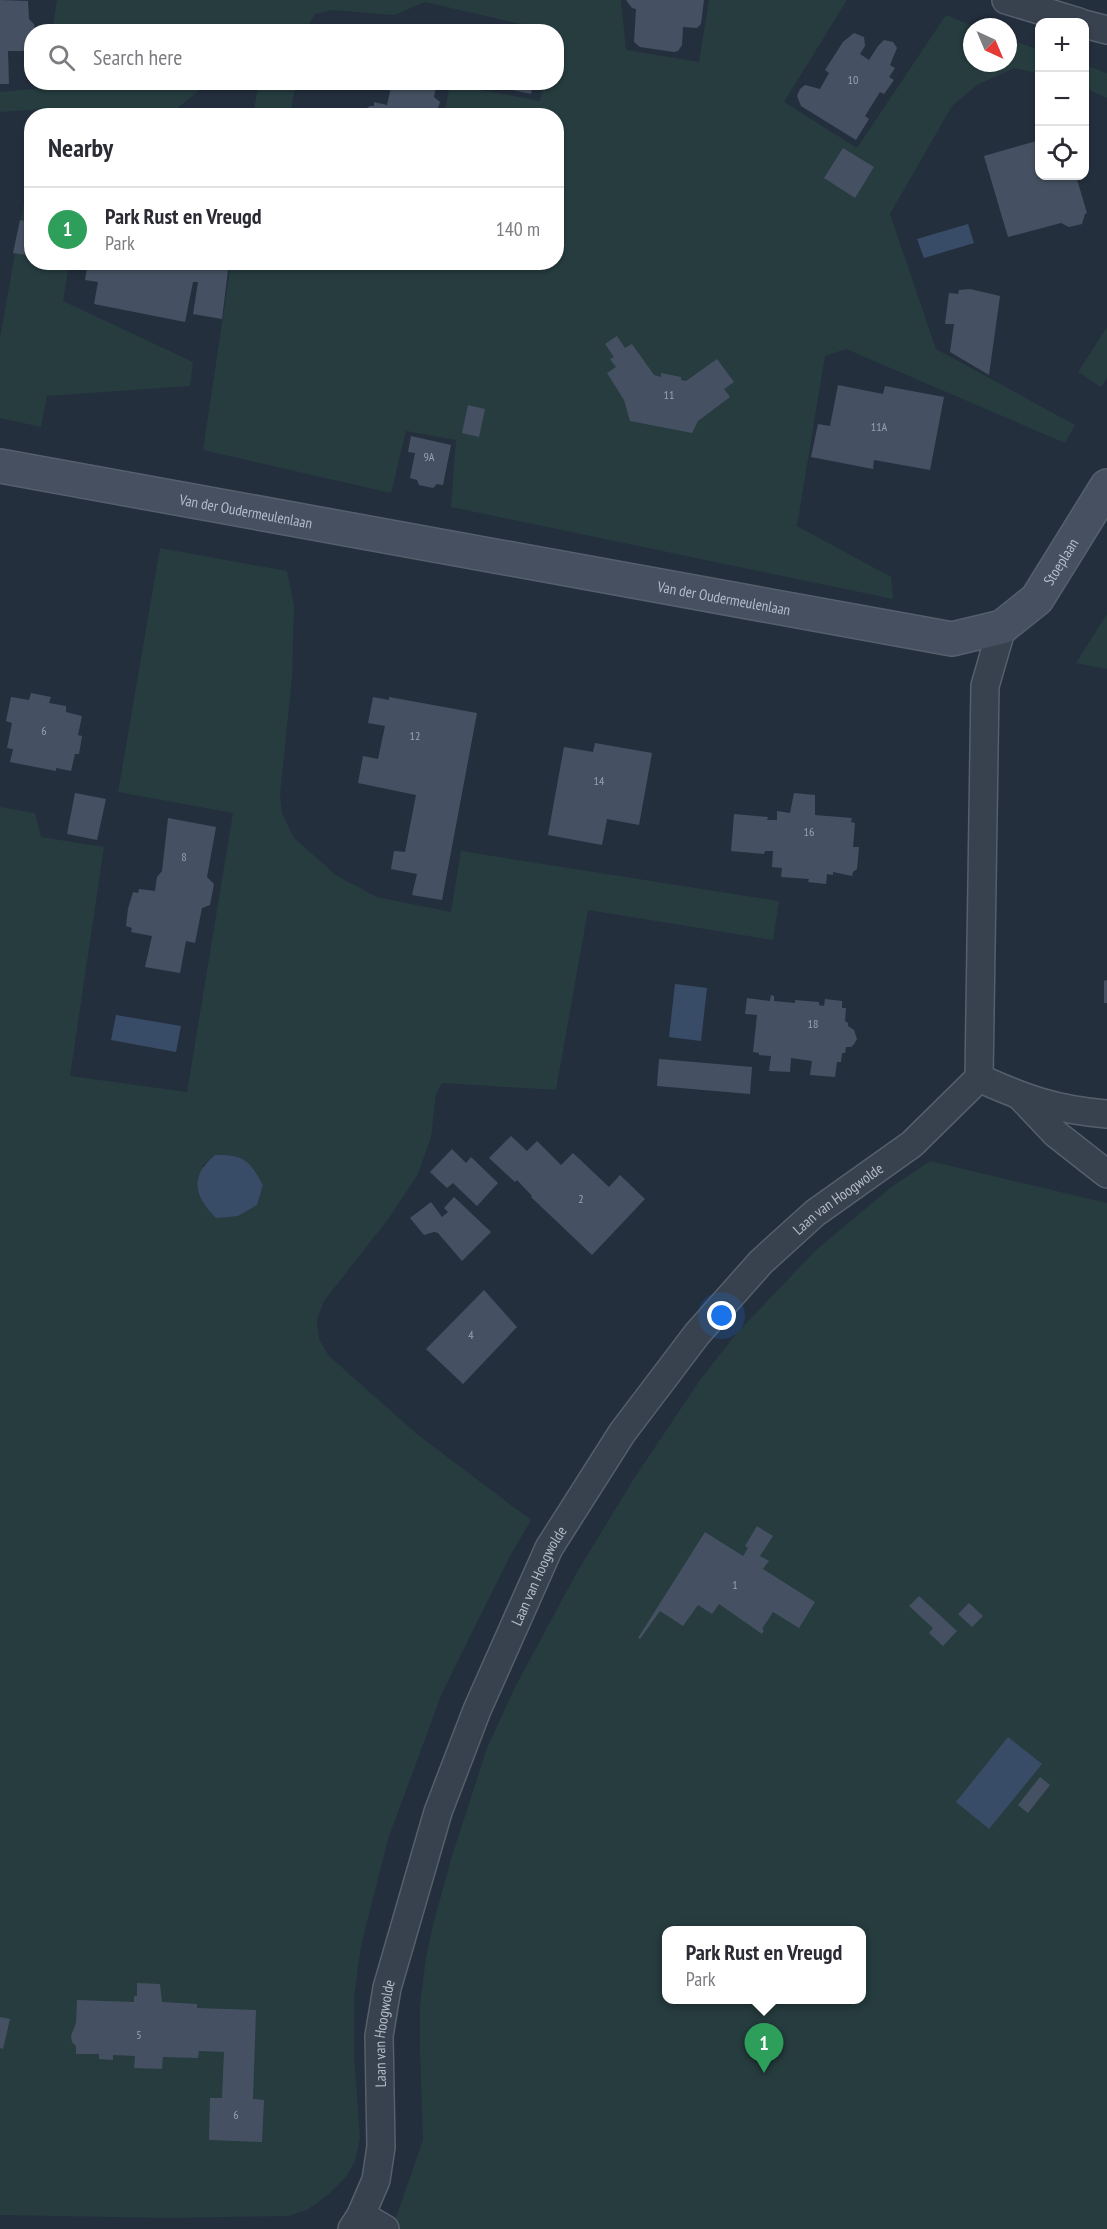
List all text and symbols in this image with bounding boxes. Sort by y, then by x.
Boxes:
north arrow [963,18,1017,72]
map controls [1035,18,1089,180]
button: + [1035,18,1089,72]
search box [24,24,564,90]
icon: search [45,41,78,74]
text: Search here [93,43,182,71]
house number: 10 [848,72,858,87]
button: − [1035,72,1089,126]
button: locate [1035,126,1089,180]
text: Nearby [48,131,113,164]
text: Park Rust en Vreugd [105,202,262,230]
text: 1 [63,216,72,242]
text: 140 m [496,216,540,242]
text: Park [105,230,135,256]
house number: 11 [664,387,674,402]
house number: 11A [871,419,888,434]
house number: 9A [423,449,435,464]
street label: Van der Oudermeulenlaan [177,489,314,532]
street label: Stoeplaan [1039,534,1082,588]
street label: Van der Oudermeulenlaan [655,576,792,619]
house number: 6 [41,723,47,738]
house number: 12 [410,728,420,743]
house number: 14 [594,773,605,788]
house number: 16 [804,824,814,839]
house number: 8 [181,849,187,864]
house number: 18 [808,1016,818,1031]
street label: Laan van Hoogwolde [788,1158,886,1238]
house number: 2 [578,1191,584,1206]
your location [707,1301,736,1330]
house number: 4 [468,1327,474,1342]
street label: Laan van Hoogwolde [506,1522,570,1628]
house number: 1 [732,1577,738,1592]
popup [662,1926,866,2004]
text: Park Rust en Vreugd [686,1938,842,1966]
text: Park [686,1966,715,1992]
street label: Laan van Hoogwolde [369,1977,398,2087]
pin: 1 [744,2024,783,2073]
house number: 5 [136,2027,142,2042]
house number: 6 [233,2107,239,2122]

